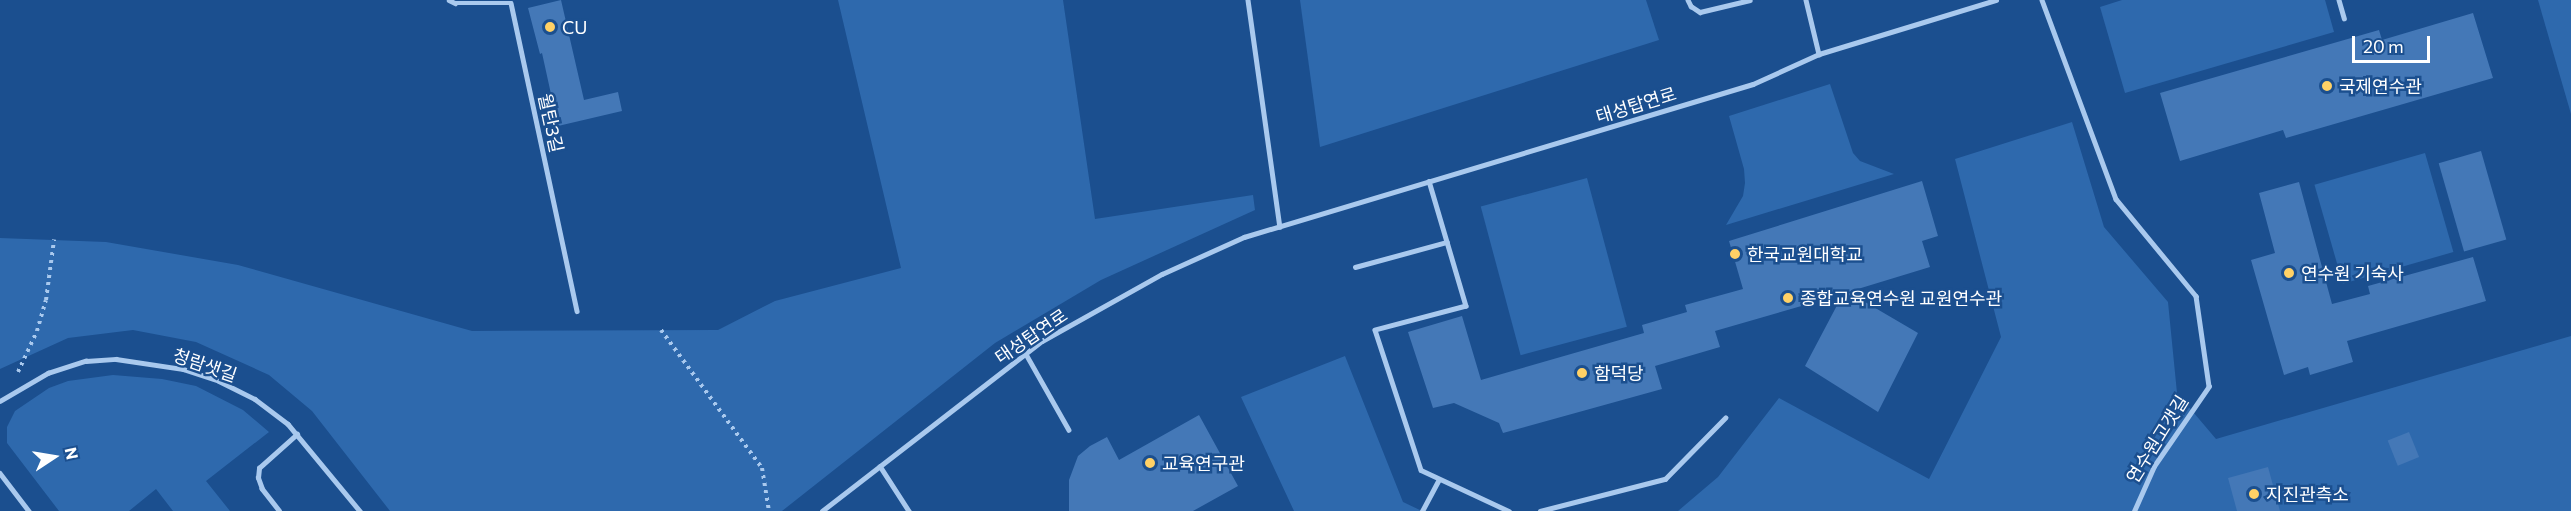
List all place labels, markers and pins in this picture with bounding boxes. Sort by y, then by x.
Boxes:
place label: CU [562,16,587,38]
marker: CU [543,20,557,34]
place label: 국제연수관 [2339,75,2422,97]
marker: 국제연수관 [2320,79,2334,93]
place label: 한국교원대학교 [1747,243,1863,265]
marker: 한국교원대학교 [1728,247,1742,261]
place label: 연수원 기숙사 [2301,262,2404,284]
marker: 연수원 기숙사 [2282,266,2296,280]
place label: 종합교육연수원 교원연수관 [1800,287,2002,309]
marker: 종합교육연수원 교원연수관 [1781,291,1795,305]
place label: 함덕당 [1594,362,1644,384]
marker: 함덕당 [1575,366,1589,380]
place label: 교육연구관 [1162,452,1245,474]
marker: 교육연구관 [1143,456,1157,470]
place label: 지진관측소 [2266,483,2349,505]
marker: 지진관측소 [2247,487,2261,501]

